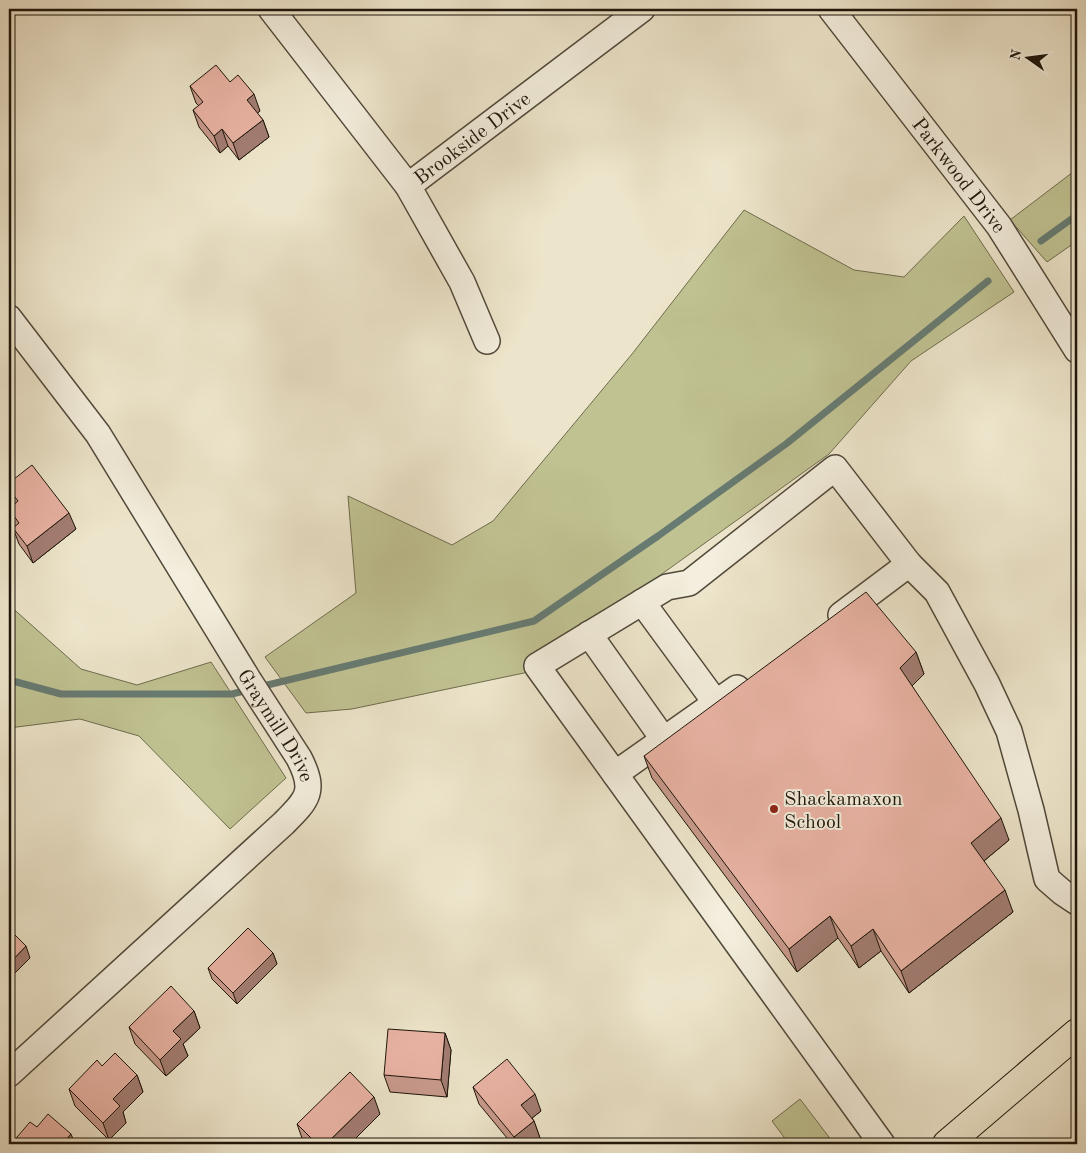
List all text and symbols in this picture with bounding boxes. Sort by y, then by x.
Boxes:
north arrow [1004,32,1054,82]
text: N [1008,48,1025,62]
street label: Brookside Drive [411,89,535,189]
street label: Parkwood Drive [907,115,1009,237]
street label: Graymill Drive [233,666,316,784]
place label: Shackamaxon School [784,790,903,833]
marker: Shackamaxon School [768,803,780,815]

